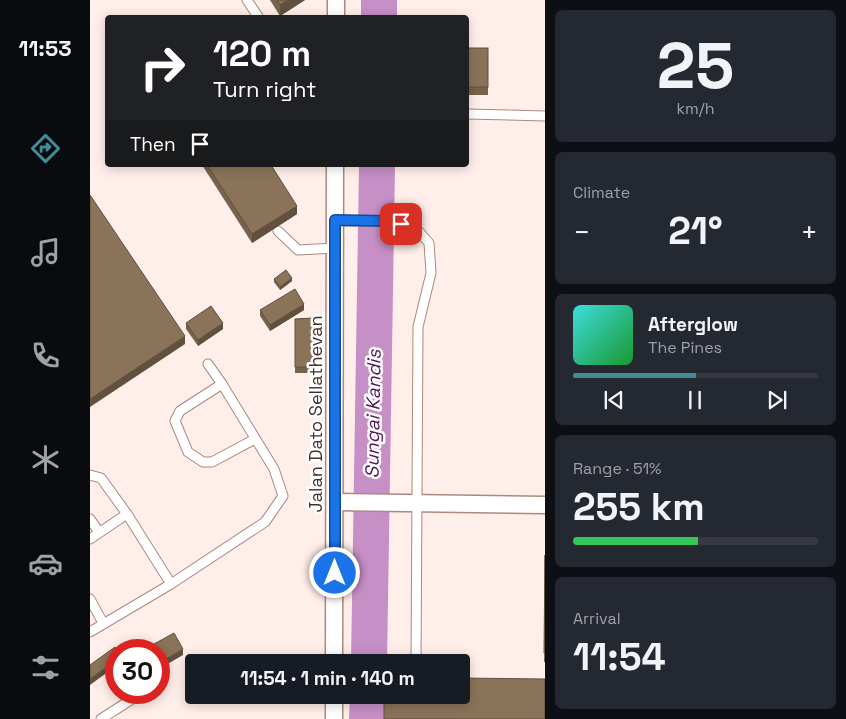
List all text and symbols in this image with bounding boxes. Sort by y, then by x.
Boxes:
text: 25 [657,24,734,107]
text: 120 m [213,32,311,76]
text: 11:53 [18,34,72,62]
icon: right [130,35,195,100]
text: Turn right [213,75,316,103]
text: km/h [676,98,715,119]
icon: arrive [186,130,214,158]
icon: directions [28,131,63,166]
text: Then [130,132,176,157]
text: Climate [573,182,630,203]
pin [380,203,422,245]
text: 21° [668,207,723,255]
icon: arrive [387,210,415,238]
text: − [573,214,590,250]
text: + [801,214,818,250]
icon: music [28,235,63,270]
text: Afterglow [648,312,738,337]
street label: Jalan Dato Sellathevan [304,315,327,513]
text: The Pines [648,337,722,358]
icon: phone [28,338,63,373]
water label: Sungai Kandis [359,348,387,479]
icon: previous [600,386,628,414]
icon: pause [681,386,709,414]
icon: next [763,386,791,414]
icon: climate [28,442,63,477]
text: Range · 51% [573,458,661,479]
text: 255 km [573,483,705,531]
icon: car [28,546,63,581]
position arrow [308,546,360,598]
text: Arrival [573,608,621,629]
text: 11:54 [573,633,666,681]
speed limit sign: 30 [105,639,170,704]
icon: filters [28,650,63,685]
text: 11:54 · 1 min · 140 m [240,666,415,691]

